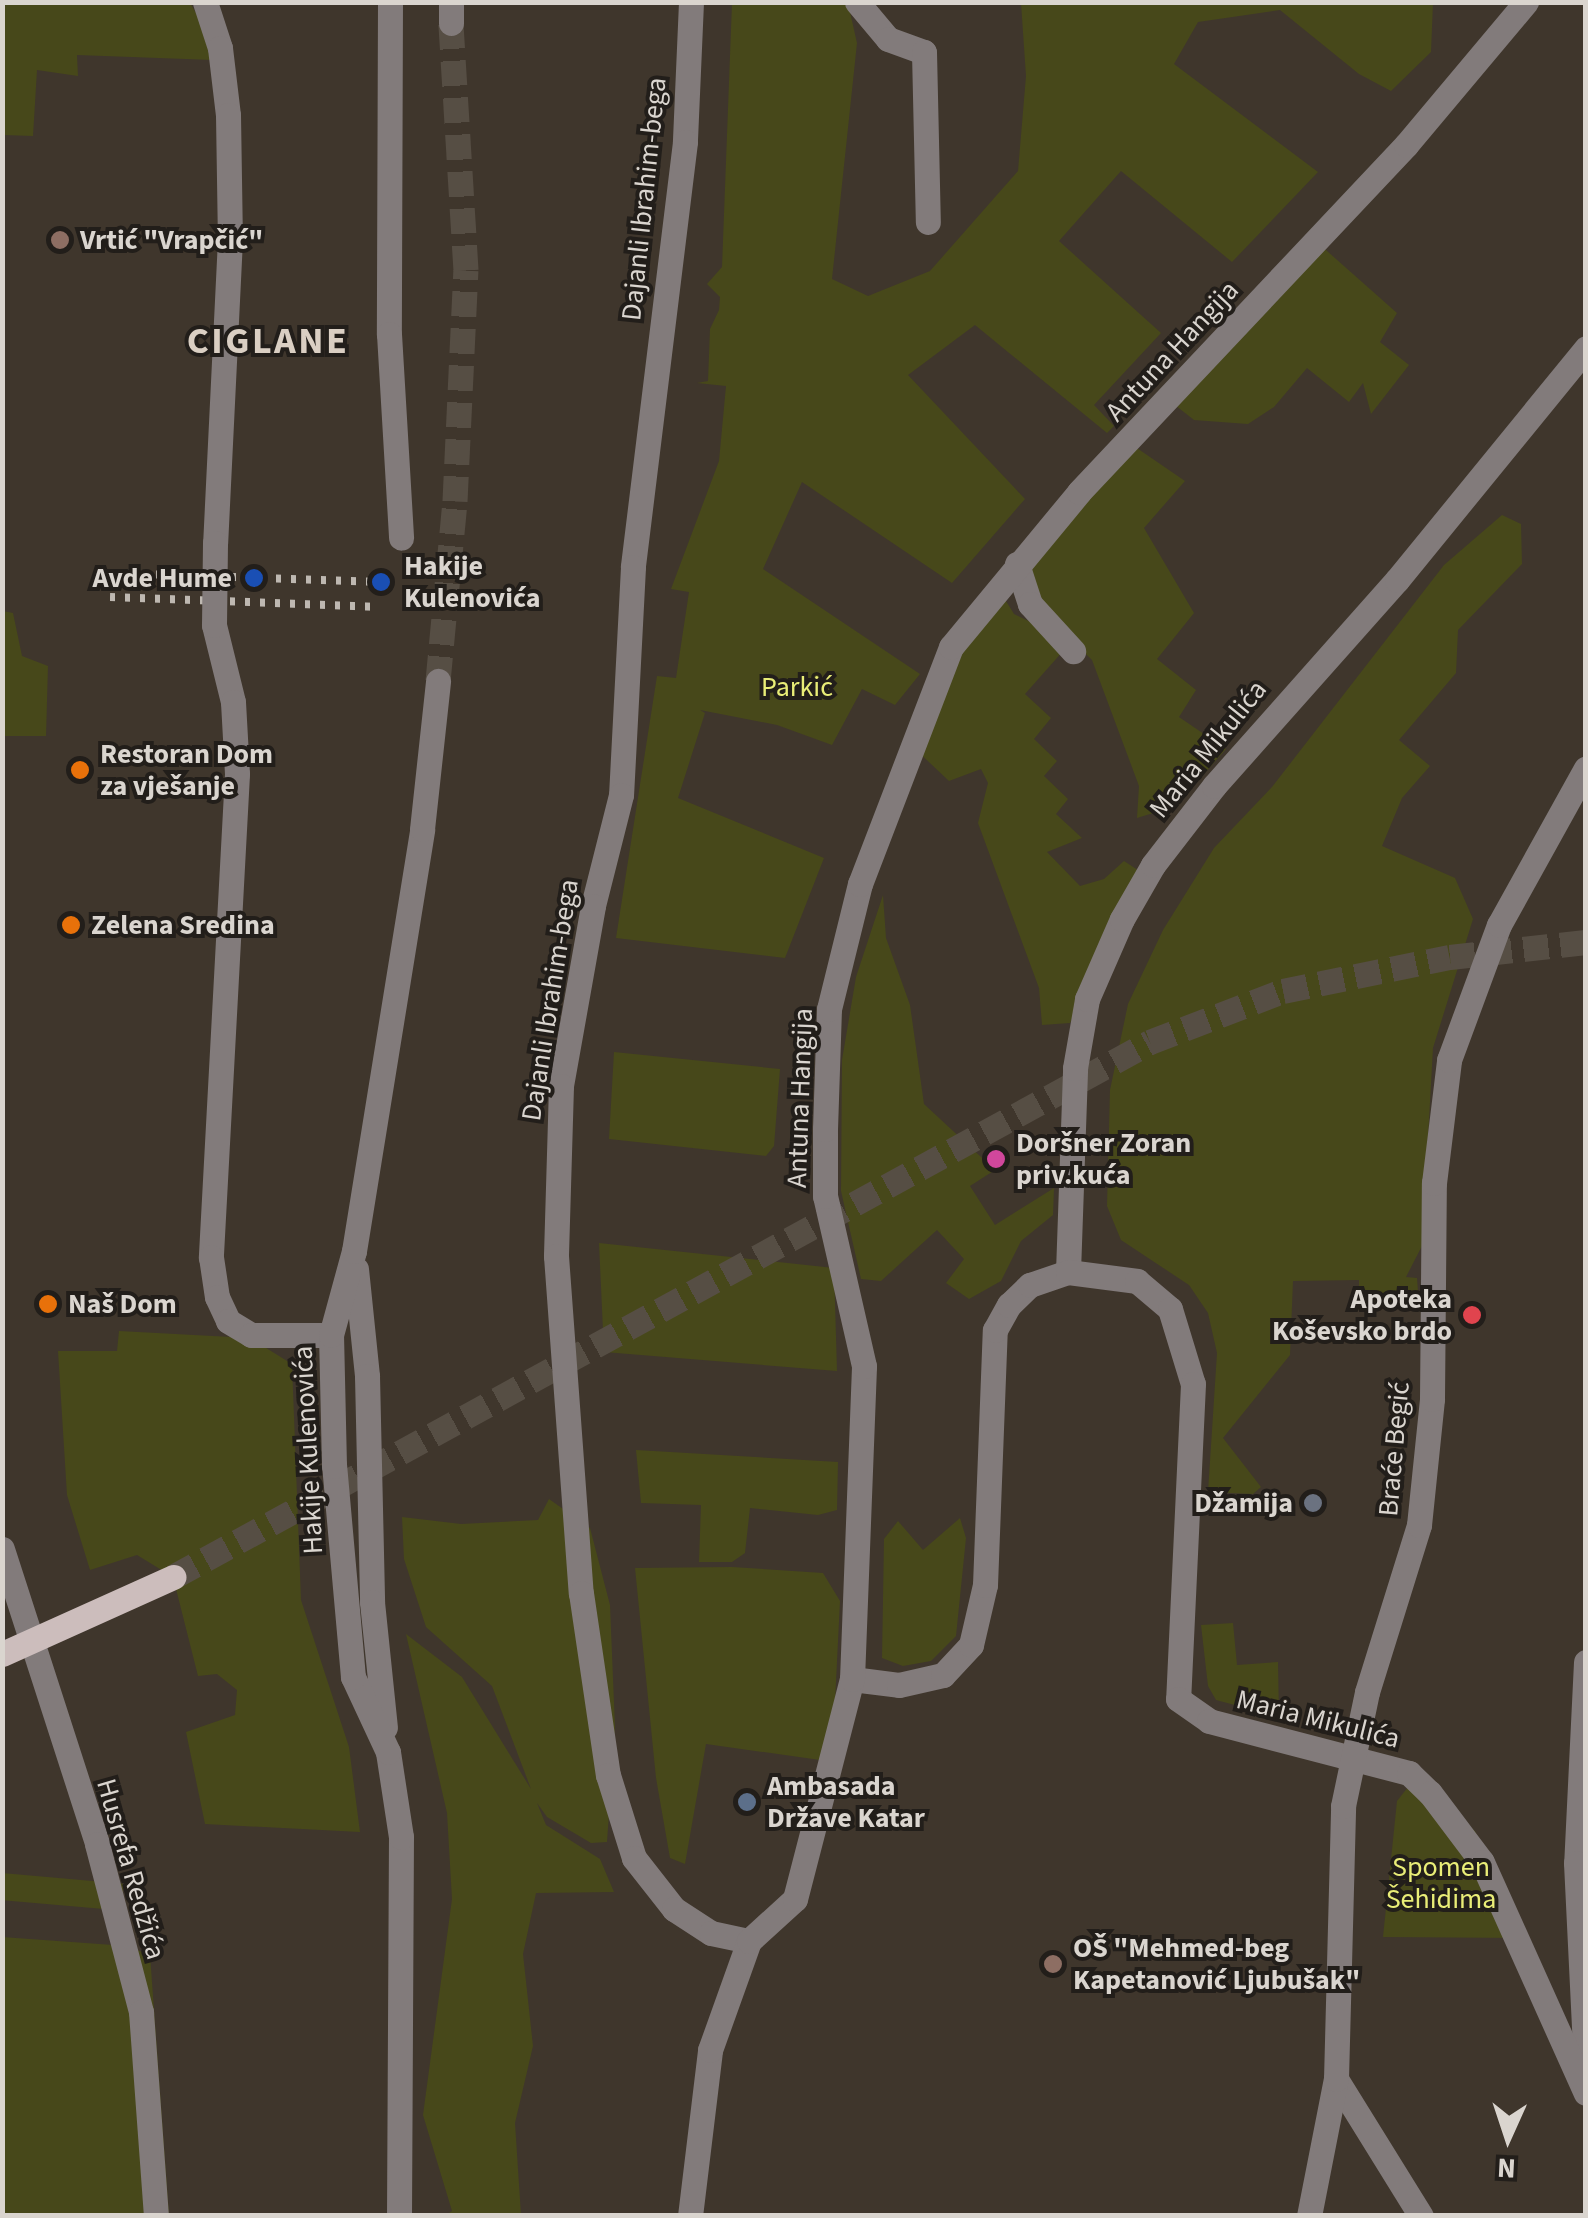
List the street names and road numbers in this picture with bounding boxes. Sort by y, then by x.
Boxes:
street label: Dajanli Ibrahim-bega [615,76,673,322]
street label: Antuna Hangija [1098,274,1246,428]
street label: Maria Mikulića [1142,673,1274,825]
street label: Dajanli Ibrahim-bega [514,877,586,1123]
street label: Antuna Hangija [780,1007,820,1189]
street label: Hakije Kulenovića [286,1345,330,1555]
street label: Braće Begić [1371,1380,1417,1518]
street label: Maria Mikulića [1233,1682,1403,1756]
street label: Husrefa Redžića [89,1775,173,1963]

